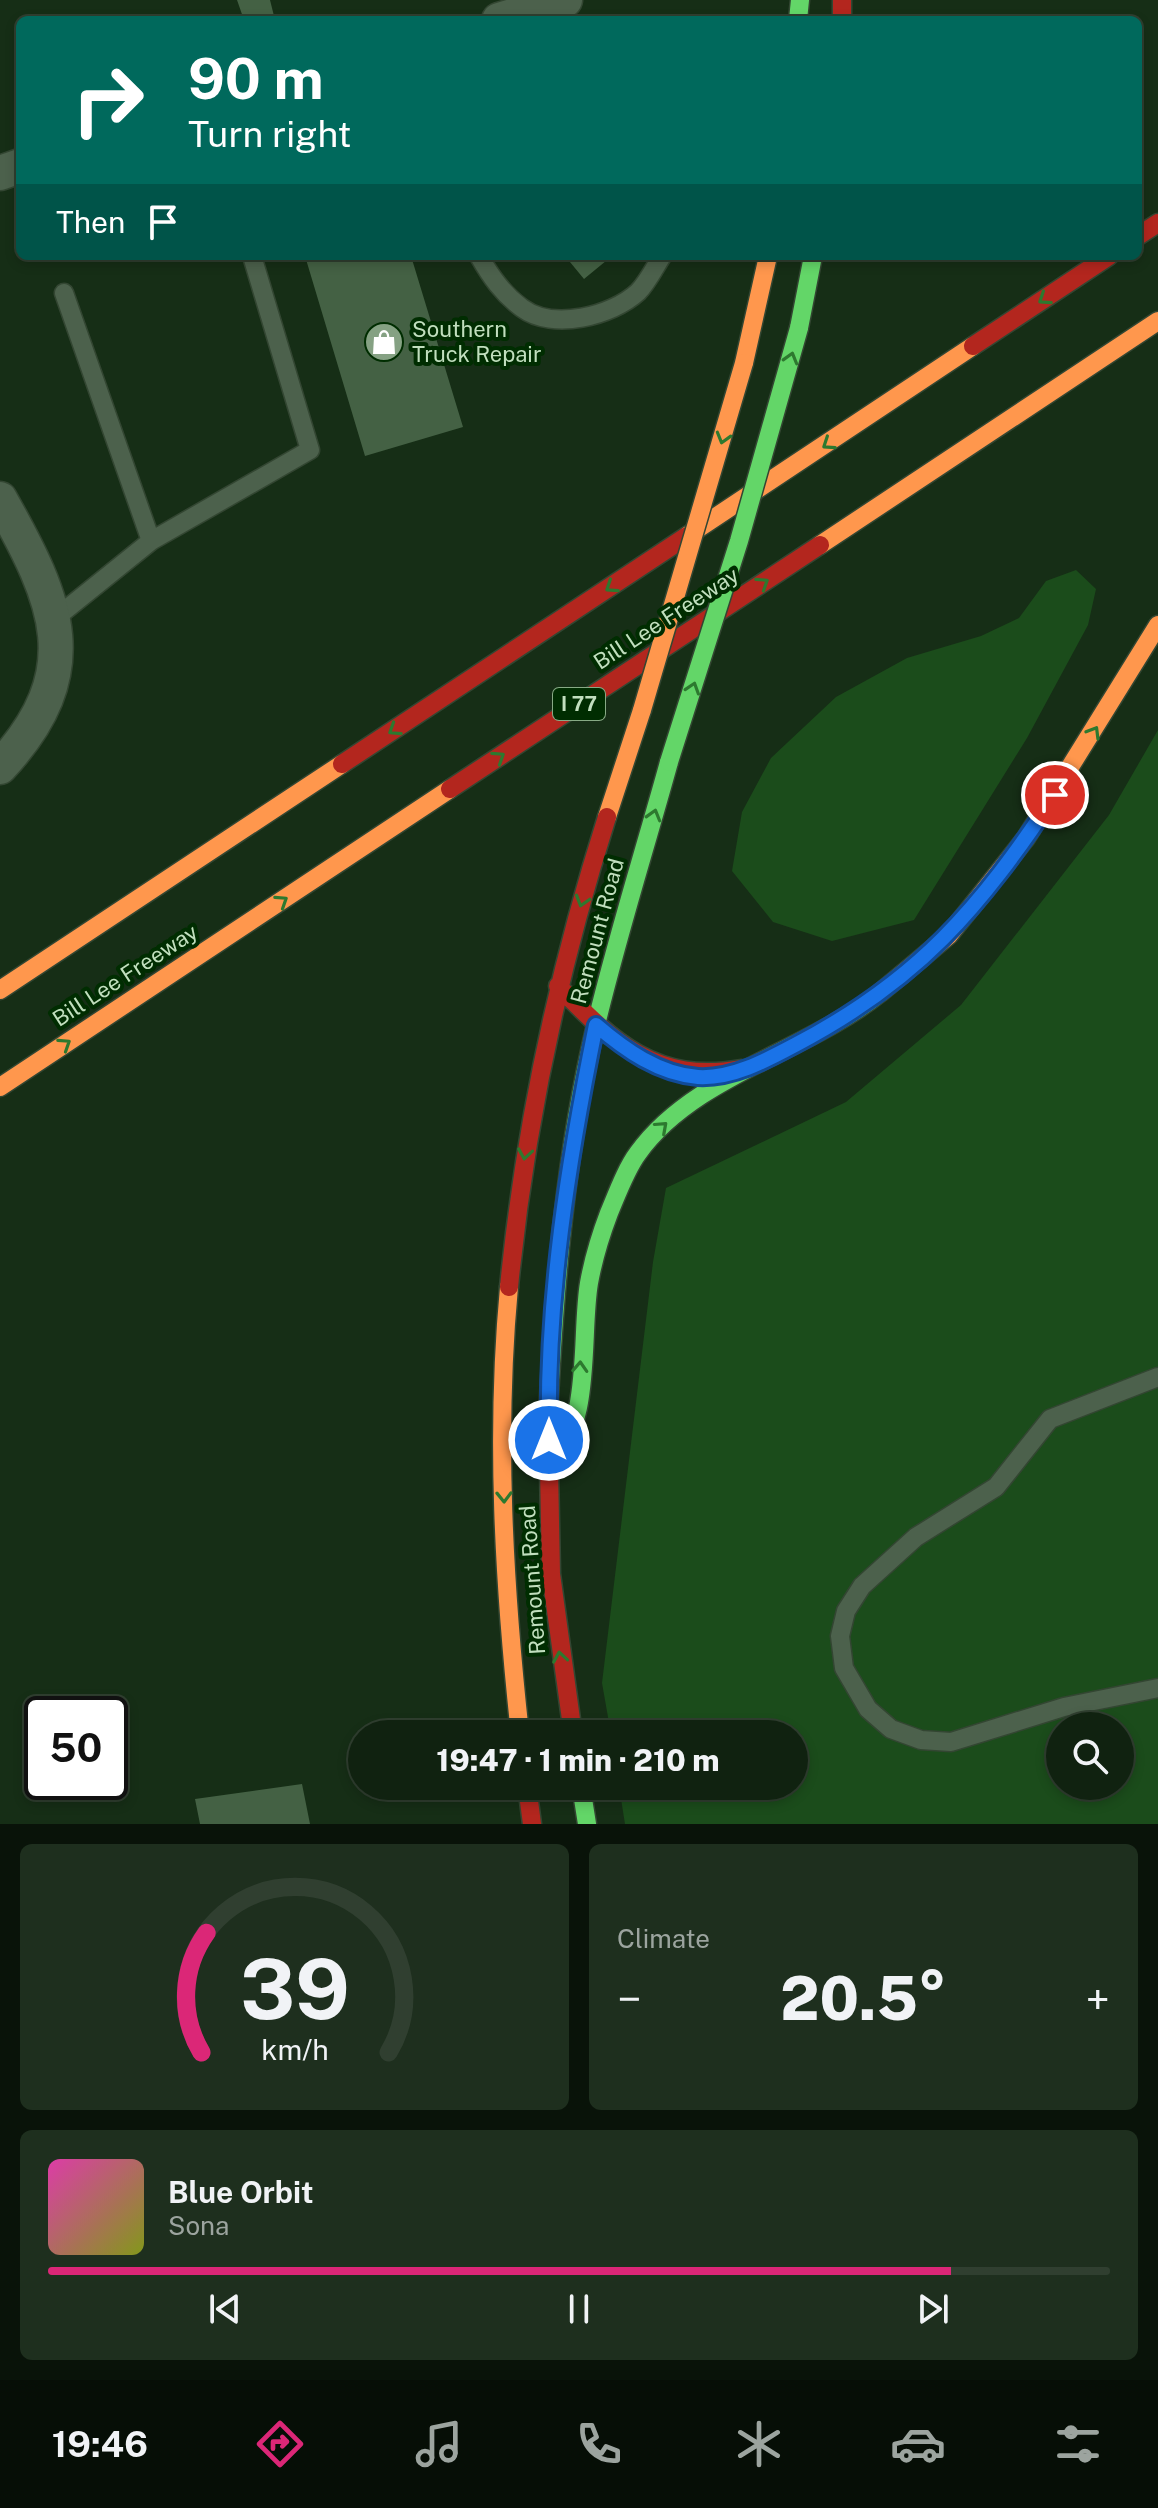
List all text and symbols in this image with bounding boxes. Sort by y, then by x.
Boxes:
text: 90 m [188,46,324,112]
icon: right [56,48,160,152]
text: Turn right [188,113,351,155]
icon: arrive [141,200,185,244]
text: Then [56,204,125,240]
one-way arrow [1038,290,1052,305]
place label: Southern Truck Repair [412,316,542,367]
shop icon: Southern Truck Repair [363,321,405,363]
one-way arrow [781,352,798,366]
one-way arrow [715,431,732,445]
one-way arrow [822,434,836,449]
street label: Bill Lee Freeway [589,561,744,675]
one-way arrow [605,578,620,593]
one-way arrow [754,578,769,593]
one-way arrow [684,682,700,696]
road number: I 77 [553,688,605,720]
one-way arrow [388,720,402,735]
one-way arrow [1084,727,1100,741]
one-way arrow [490,752,505,767]
pin [1021,761,1089,829]
icon: arrive [1033,773,1077,817]
one-way arrow [645,809,661,823]
street label: Remount Road [565,855,629,1007]
one-way arrow [576,893,592,907]
one-way arrow [273,895,288,910]
street label: Bill Lee Freeway [48,918,203,1032]
one-way arrow [56,1038,71,1053]
one-way arrow [653,1122,668,1136]
one-way arrow [518,1147,535,1161]
one-way arrow [571,1360,588,1373]
position arrow [507,1398,591,1482]
one-way arrow [495,1491,513,1504]
street label: Remount Road [514,1504,550,1656]
one-way arrow [552,1650,569,1664]
speed limit sign: 50 [24,1696,128,1800]
map controls [1046,1712,1134,1800]
button: search [1046,1712,1134,1800]
text: 19:47 · 1 min · 210 m [436,1742,720,1778]
text: Climate [617,1923,710,1954]
text: 39 [240,1940,349,2038]
text: 20.5° [780,1963,947,2034]
text: − [617,1973,641,2025]
text: + [1086,1973,1110,2025]
text: km/h [261,2033,328,2066]
text: Blue Orbit [168,2174,314,2210]
text: Sona [168,2210,229,2241]
icon: previous [203,2287,247,2331]
icon: pause [557,2287,601,2331]
icon: next [911,2287,955,2331]
icon: directions [252,2416,308,2472]
icon: music [411,2416,467,2472]
icon: phone [571,2416,627,2472]
icon: climate [731,2416,787,2472]
icon: car [890,2416,946,2472]
icon: filters [1050,2416,1106,2472]
text: 19:46 [52,2423,148,2465]

